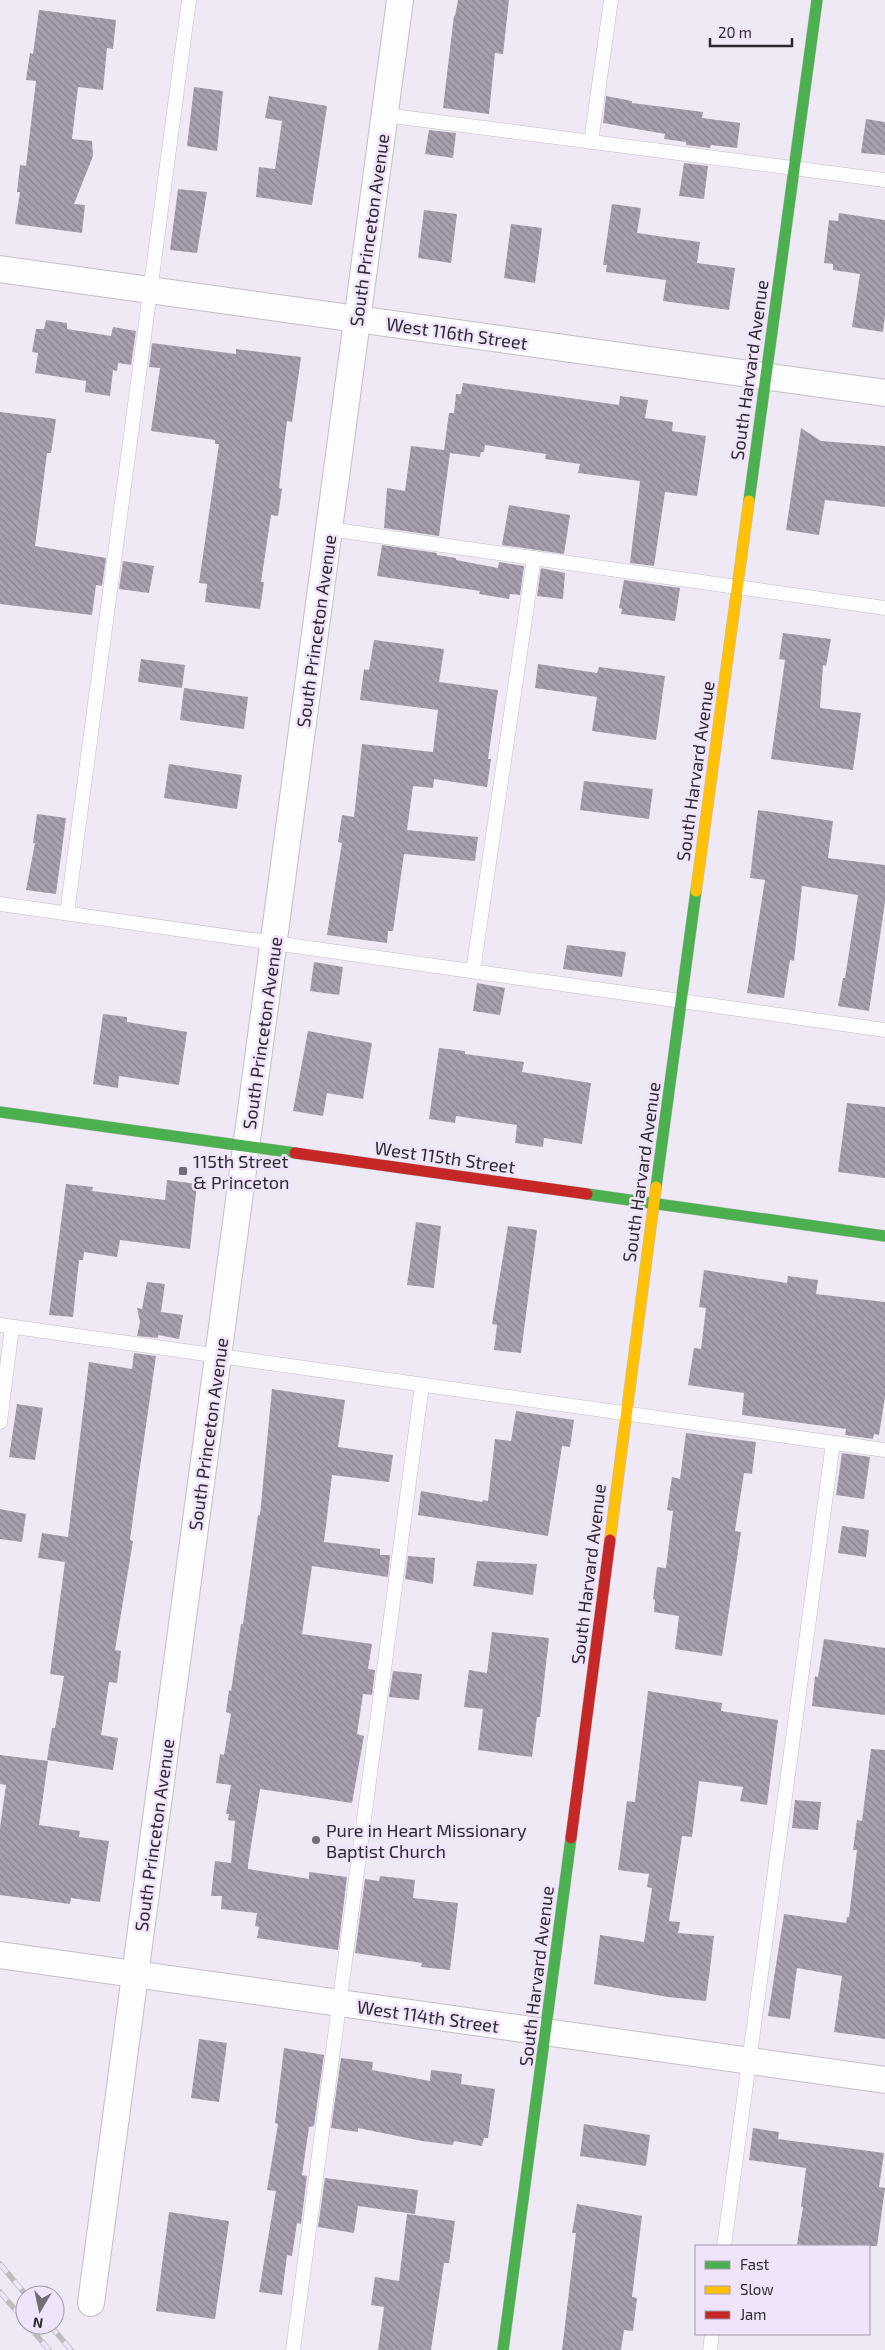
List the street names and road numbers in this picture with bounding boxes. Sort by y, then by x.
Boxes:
street label: South Princeton Avenue [345,132,393,328]
street label: South Harvard Avenue [725,279,773,461]
street label: West 116th Street [385,312,529,354]
street label: South Princeton Avenue [292,533,340,729]
street label: South Harvard Avenue [671,680,719,862]
street label: South Princeton Avenue [238,935,286,1131]
street label: South Harvard Avenue [617,1081,665,1263]
street label: West 115th Street [373,1136,517,1178]
street label: South Princeton Avenue [184,1336,232,1532]
street label: South Harvard Avenue [566,1483,610,1665]
street label: South Princeton Avenue [130,1737,178,1933]
street label: South Harvard Avenue [514,1885,558,2067]
street label: West 114th Street [356,1995,501,2037]

